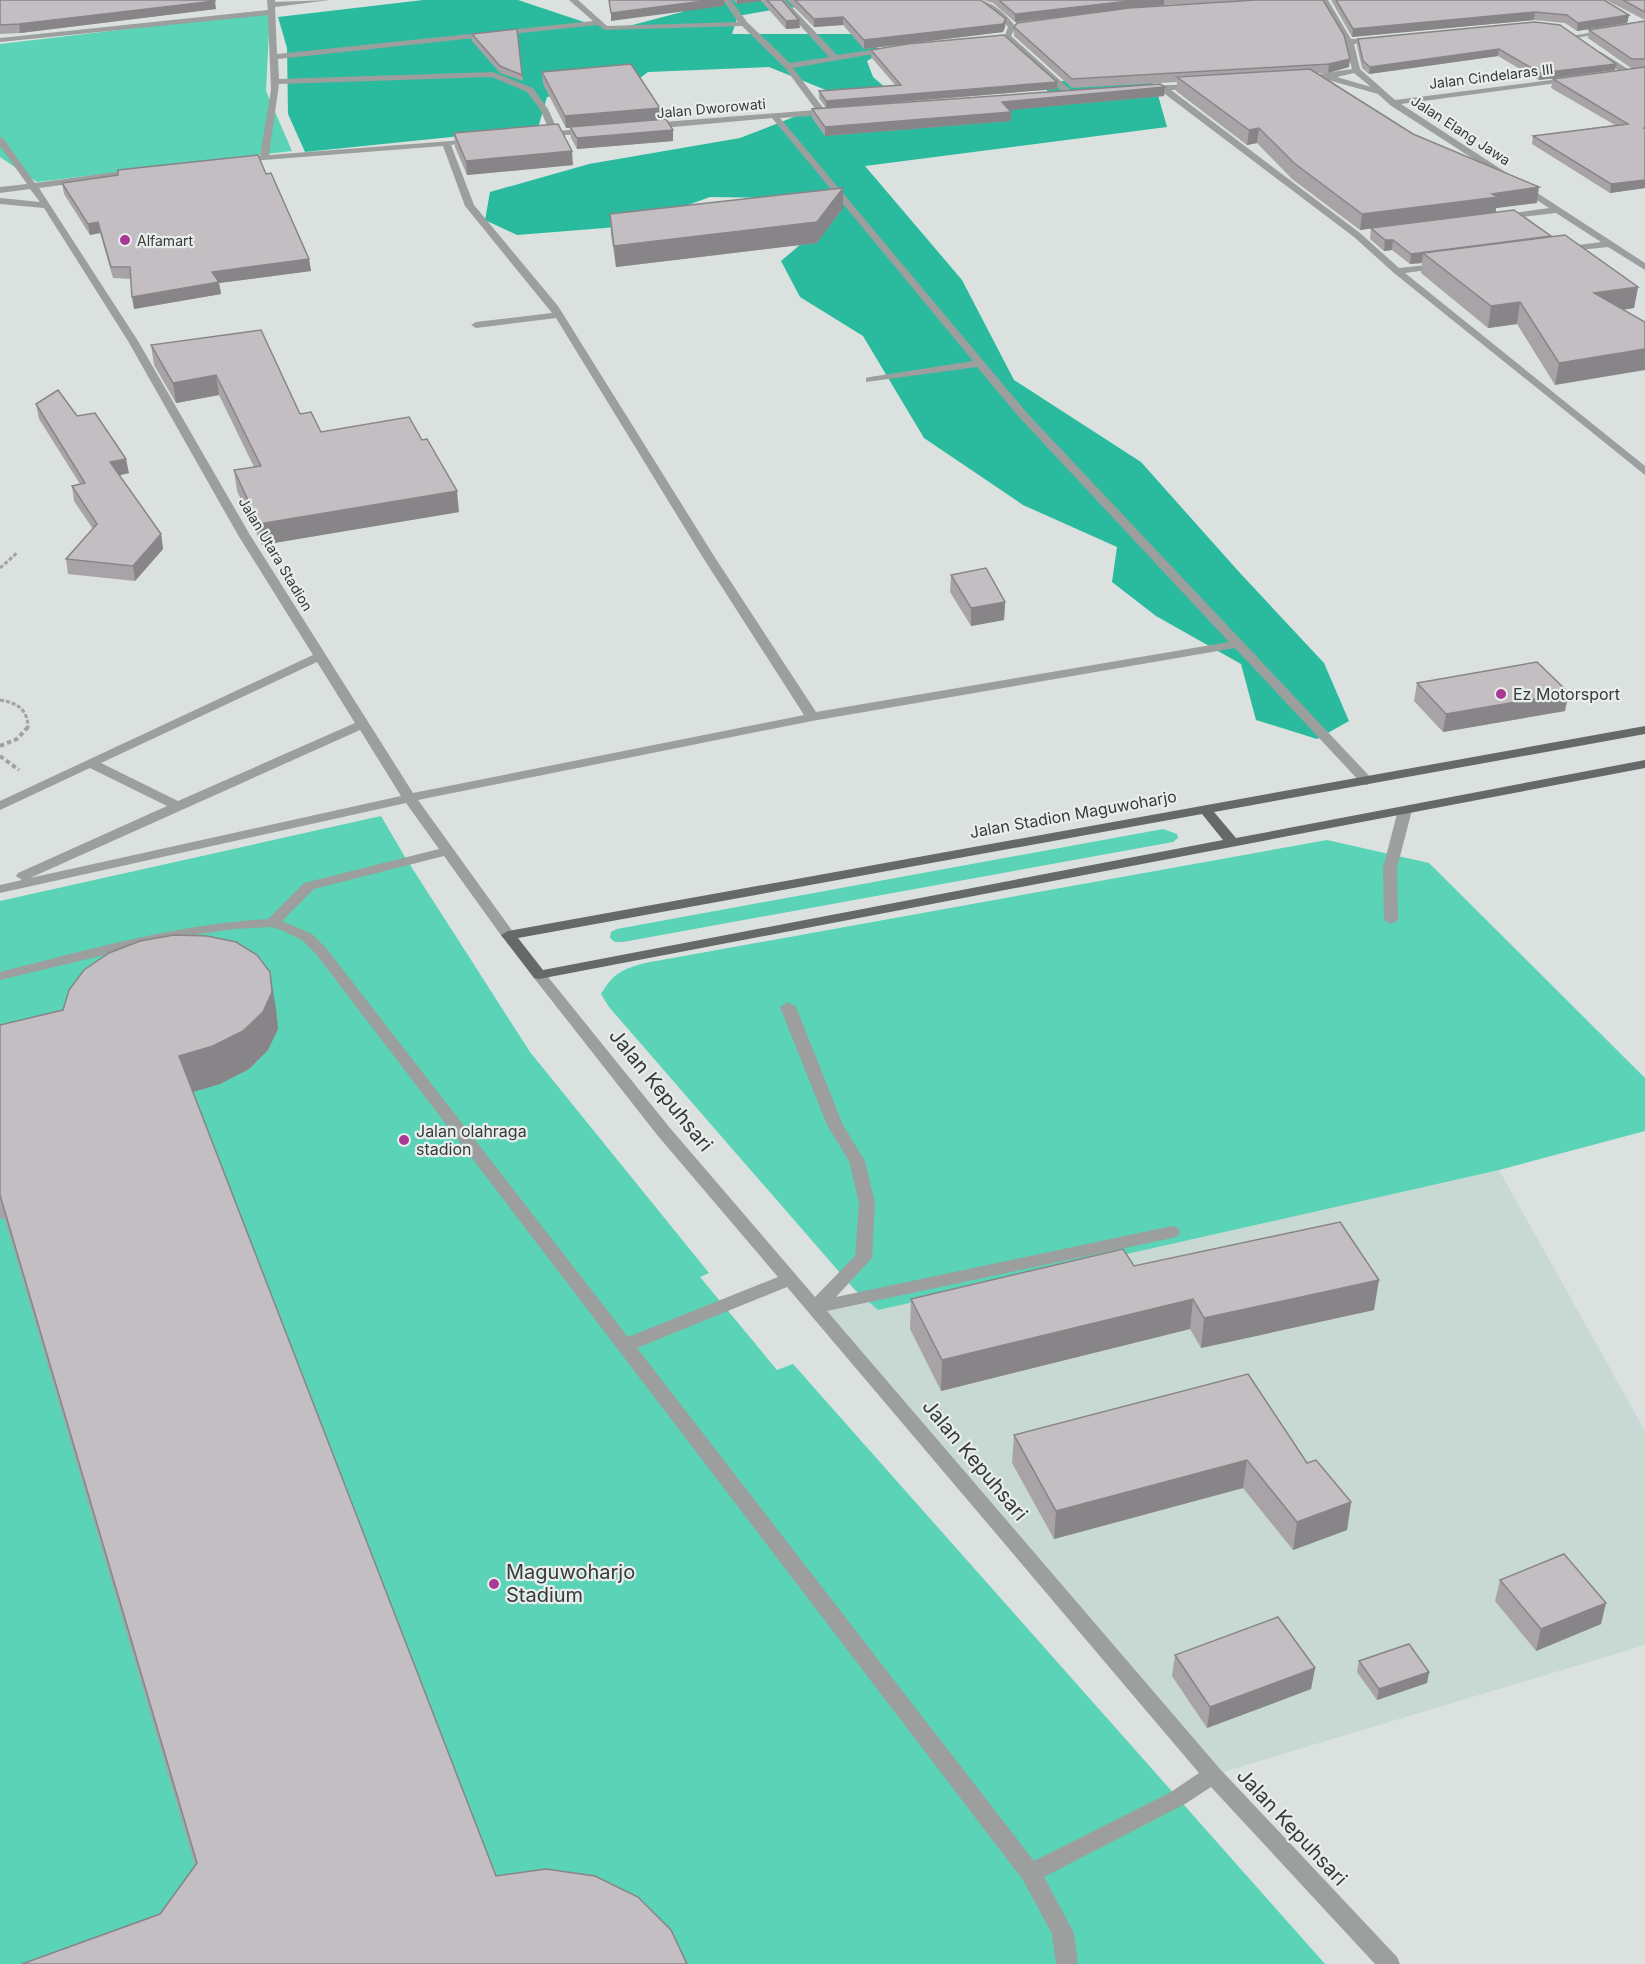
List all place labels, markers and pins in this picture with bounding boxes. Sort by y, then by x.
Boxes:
place label: Alfamart [137,232,193,249]
marker: Alfamart [118,233,132,247]
place label: Ez Motorsport [1513,684,1620,704]
marker: Ez Motorsport [1494,687,1508,701]
place label: Jalan olahraga stadion [416,1121,527,1159]
marker: Jalan olahraga stadion [397,1133,411,1147]
place label: Maguwoharjo Stadium [506,1560,635,1607]
marker: Maguwoharjo Stadium [487,1577,501,1591]

